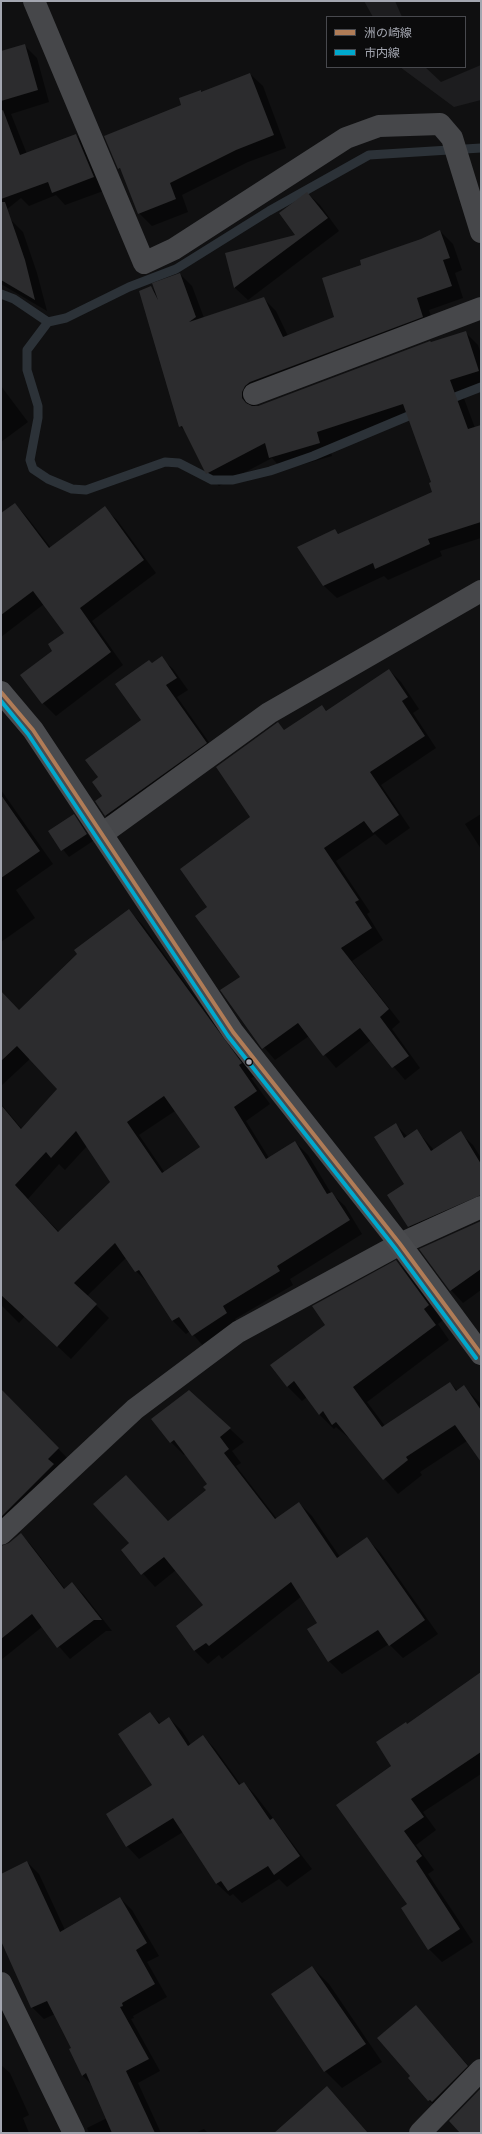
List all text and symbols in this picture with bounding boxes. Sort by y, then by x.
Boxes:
legend [326,16,466,68]
text: 洲の崎線 [364,24,412,41]
text: 市内線 [364,44,400,61]
unlabelled marker [244,1057,254,1067]

